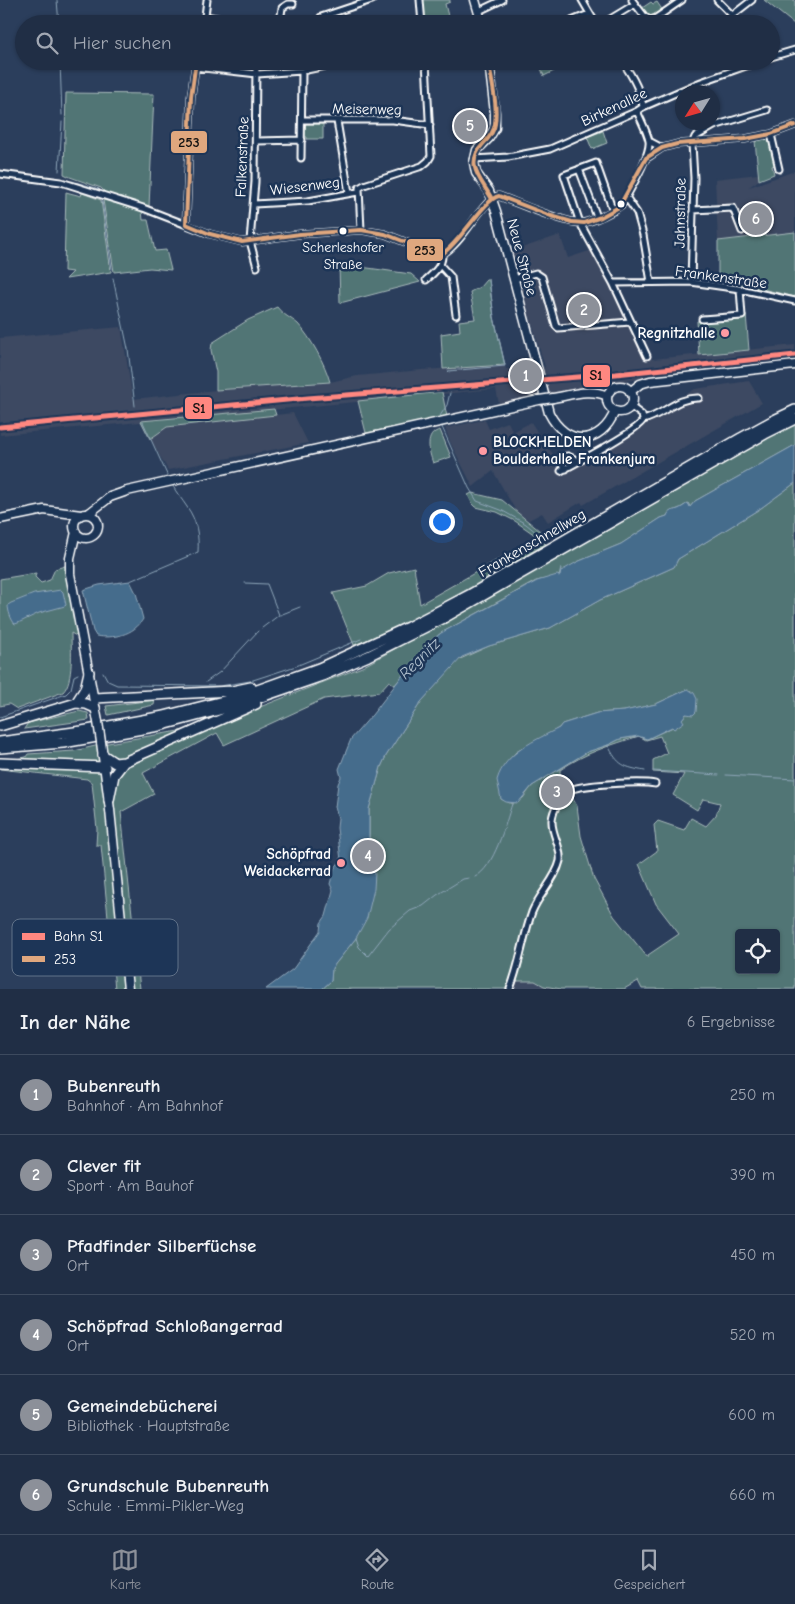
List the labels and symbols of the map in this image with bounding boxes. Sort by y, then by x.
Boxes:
street label: Birkenallee [578,84,650,130]
north arrow [675,85,720,130]
street label: Meisenweg [332,99,402,119]
pin: 5 [454,107,486,145]
street label: Falkenstraße [232,116,252,198]
line badge: 253 [170,130,208,154]
text: 253 [178,134,200,151]
street label: Wiesenweg [269,173,341,199]
street label: Jahnstraße [670,177,690,248]
unlabelled marker [616,199,626,209]
pin: 6 [740,200,772,238]
street label: Neue Straße [503,217,541,298]
marker: Scherleshofer Straße [338,226,348,236]
line badge: 253 [406,238,444,262]
place label: Scherleshofer Straße [302,239,384,273]
text: 253 [414,242,436,259]
street label: Frankenstraße [674,262,769,292]
pin: 2 [568,291,600,329]
place label: Regnitzhalle [638,324,715,342]
marker: Regnitzhalle [719,327,731,339]
pin: 1 [510,357,542,395]
line badge: S1 [582,364,611,388]
text: S1 [589,367,603,384]
line badge: S1 [184,396,213,420]
text: S1 [192,400,206,417]
place label: BLOCKHELDEN Boulderhalle Frankenjura [493,433,655,468]
marker: BLOCKHELDEN Boulderhalle Frankenjura [477,445,489,457]
street label: Frankenschnellweg [475,505,589,581]
your location [429,509,455,535]
water label: Regnitz [396,634,445,683]
pin: 3 [541,773,573,811]
pin: 4 [352,837,384,875]
place label: Schöpfrad Weidackerrad [244,845,331,880]
marker: Schöpfrad Weidackerrad [335,857,347,869]
legend [12,919,178,976]
text: Bahn S1 [54,928,103,945]
text: 253 [54,951,76,968]

